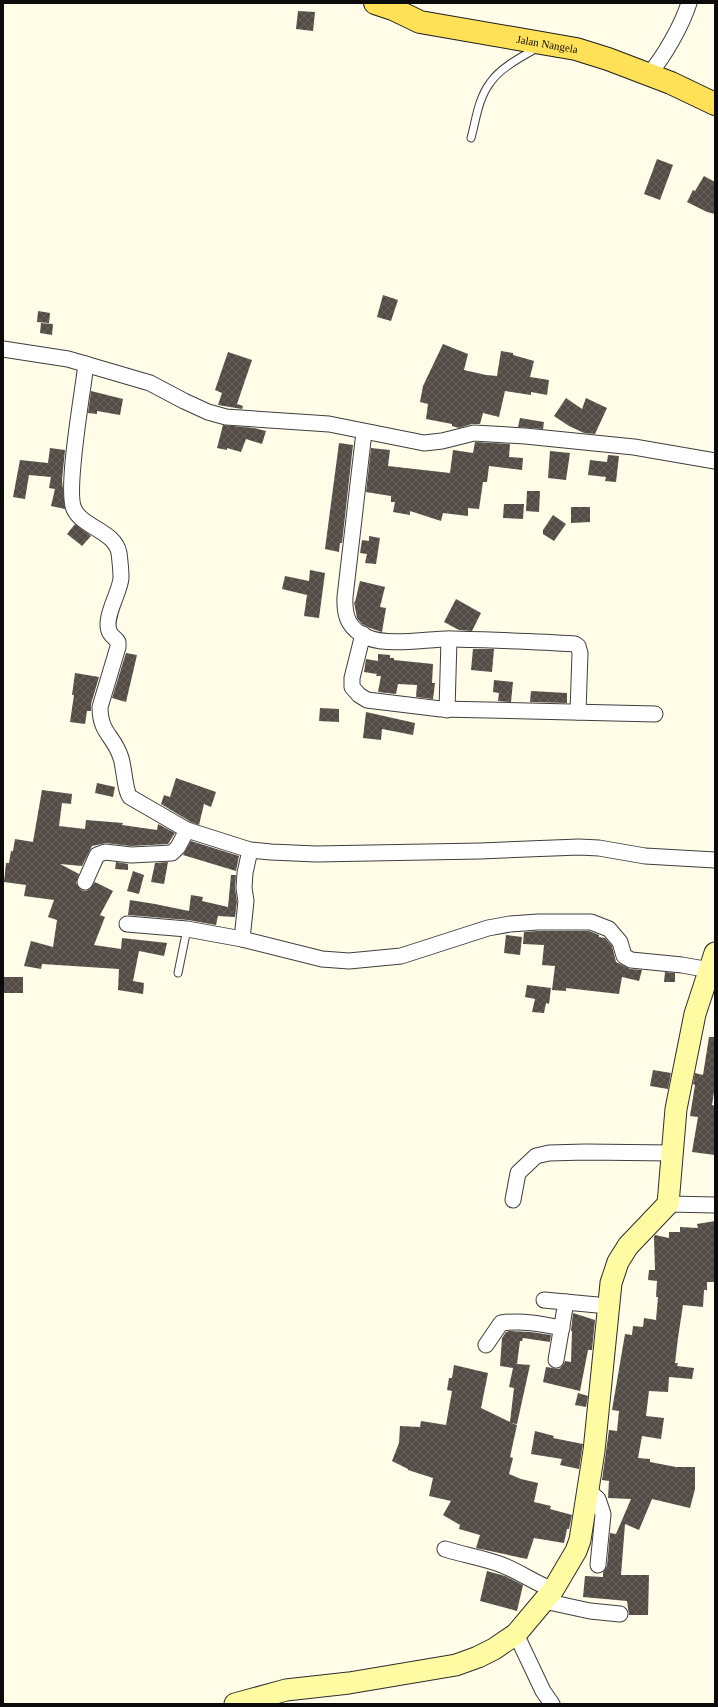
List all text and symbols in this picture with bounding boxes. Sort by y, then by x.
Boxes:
street label: Jalan Nangela [516,33,579,55]

